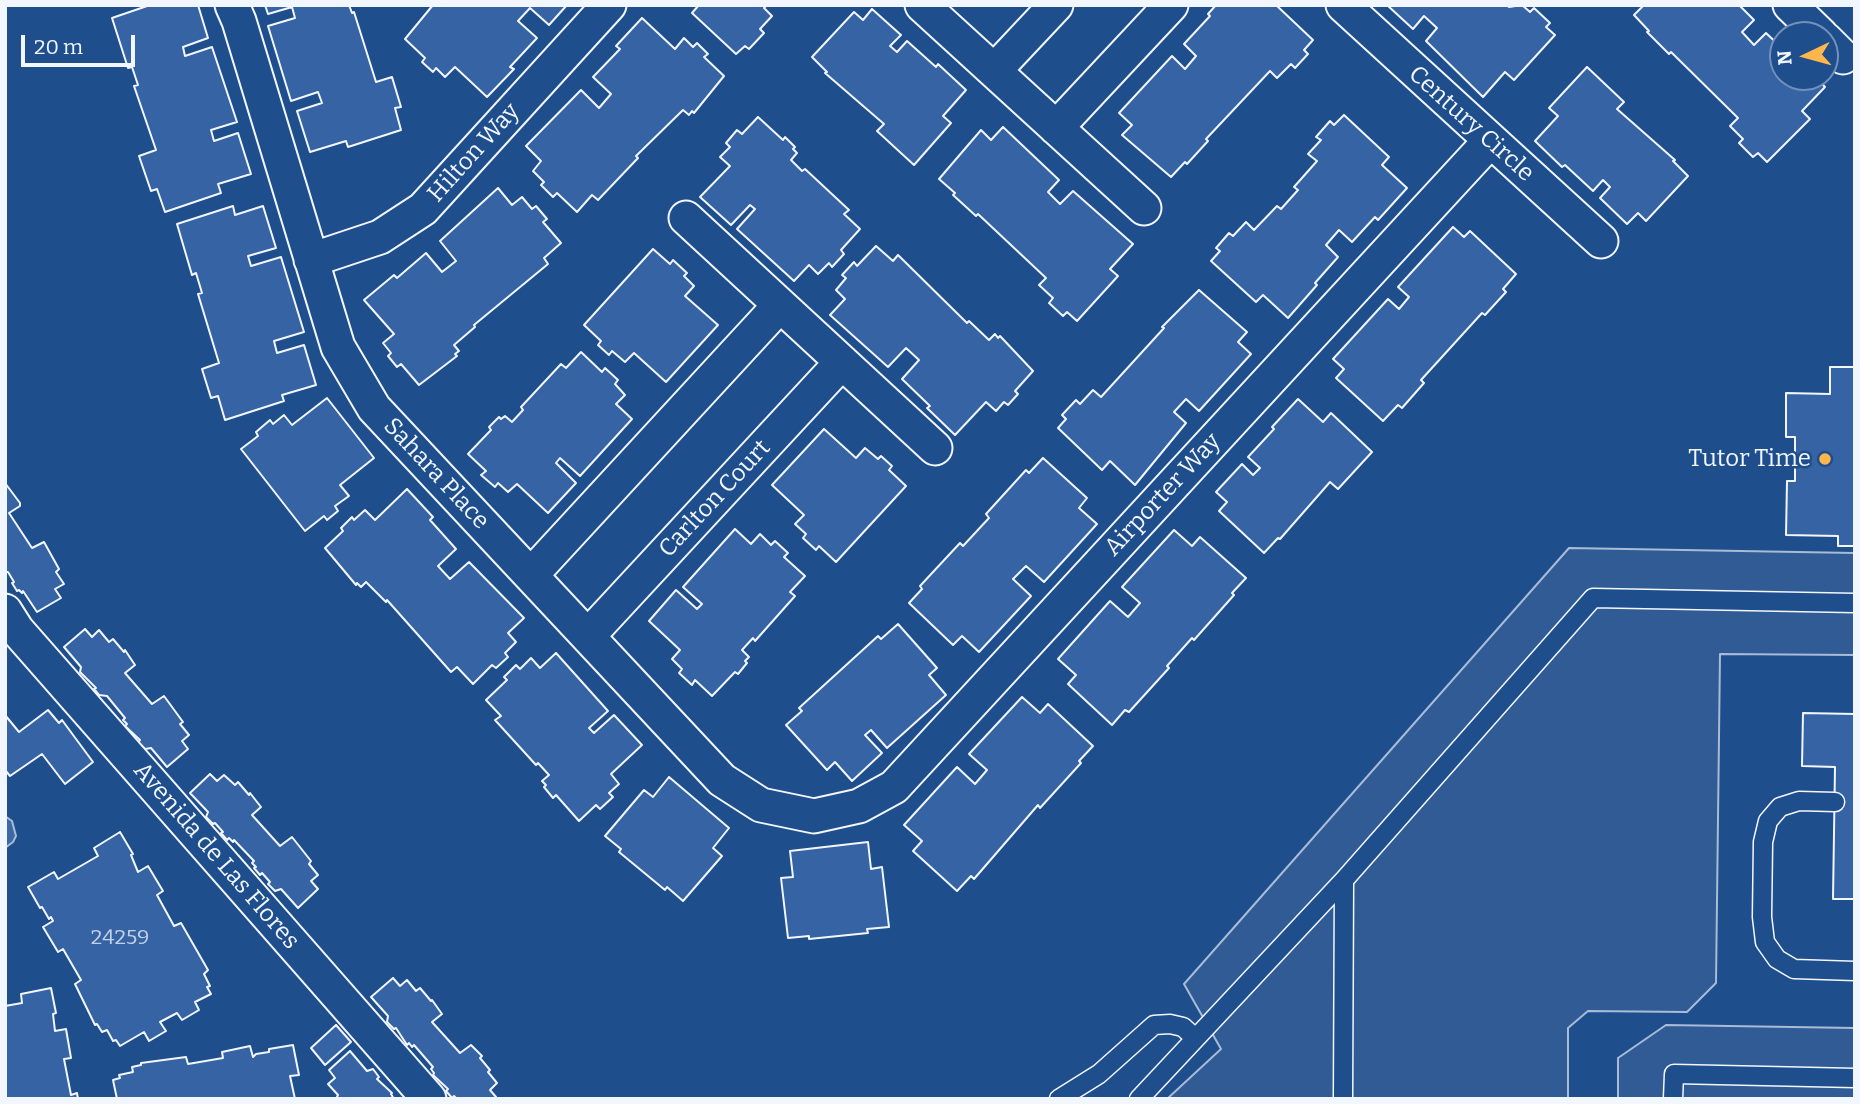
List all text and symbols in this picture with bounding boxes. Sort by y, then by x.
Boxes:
scale bar [24,21,138,65]
north arrow [1769,21,1839,91]
text: 20 m [34,34,83,60]
text: N [1772,49,1797,66]
street label: Century Circle [1402,60,1540,188]
street label: Hilton Way [422,98,526,208]
street label: Sahara Place [377,412,495,536]
street label: Airporter Way [1099,428,1227,562]
street label: Carlton Court [653,434,777,564]
place label: Tutor Time [1688,445,1811,473]
marker: Tutor Time [1817,451,1833,467]
street label: Avenida de Las Flores [127,757,305,955]
house number: 24259 [91,925,149,951]

